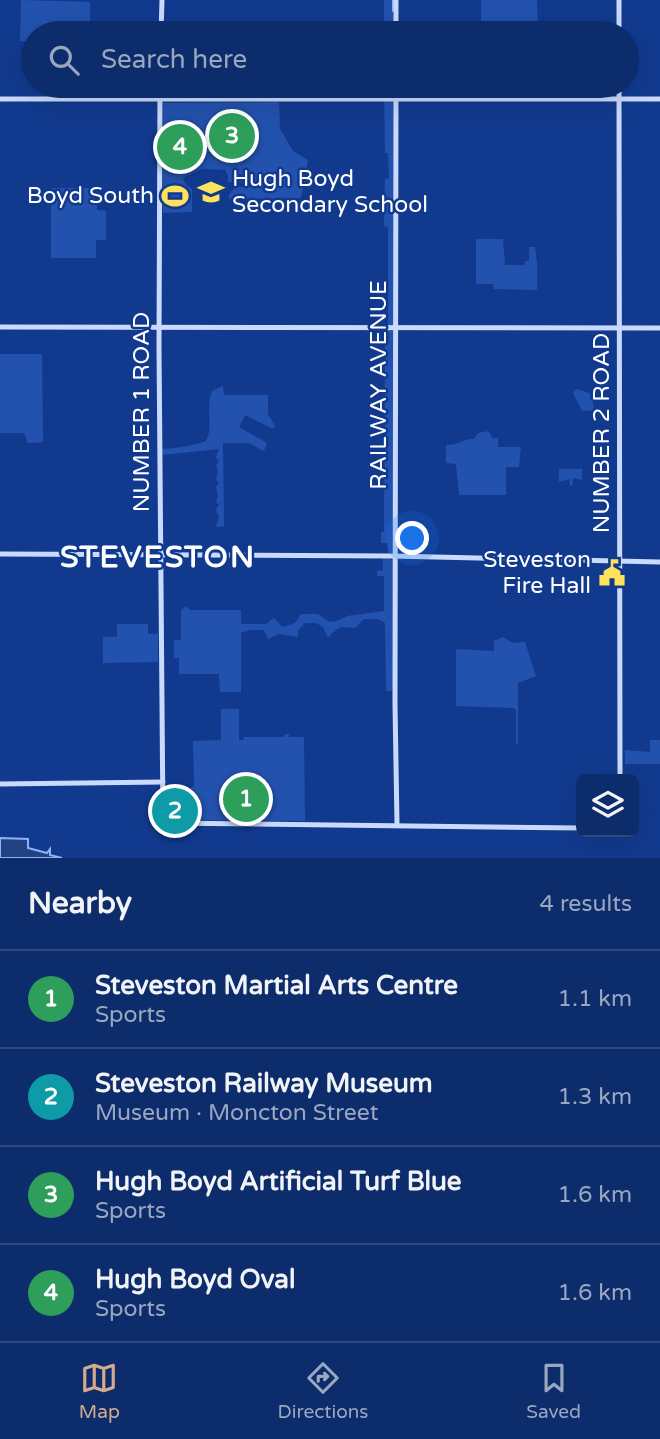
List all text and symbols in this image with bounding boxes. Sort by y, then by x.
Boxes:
search box [21,21,639,98]
icon: search [45,41,83,79]
text: Search here [101,44,247,75]
pin: 3 [209,110,255,162]
pin: 4 [157,121,203,173]
place label: Hugh Boyd Secondary School [232,165,428,219]
school or university icon: Hugh Boyd Secondary School [196,177,226,207]
sports icon: Boyd South [160,181,190,211]
place label: Boyd South [27,182,154,210]
street label: RAILWAY AVENUE [365,280,393,490]
street label: NUMBER 1 ROAD [128,312,156,512]
street label: NUMBER 2 ROAD [588,333,616,533]
your location [395,521,429,555]
district label: STEVESTON [60,539,256,576]
place label: Steveston Fire Hall [483,546,591,600]
public building icon: Steveston Fire Hall [597,558,627,588]
pin: 1 [223,773,269,825]
map controls [576,774,639,837]
button: layers [576,774,639,837]
pin: 2 [152,785,198,837]
text: Nearby [28,885,132,922]
text: 4 results [539,890,632,918]
text: Steveston Martial Arts Centre [95,970,458,1001]
text: 1 [44,985,58,1013]
text: 1.1 km [558,985,632,1013]
text: Sports [95,1001,166,1029]
text: Steveston Railway Museum [95,1068,433,1099]
text: 2 [44,1083,58,1111]
text: 1.3 km [558,1083,632,1111]
text: Museum · Moncton Street [95,1099,379,1127]
text: Hugh Boyd Artificial Turf Blue [95,1166,462,1197]
text: 3 [44,1181,58,1209]
text: 1.6 km [558,1181,632,1209]
text: Sports [95,1197,166,1225]
text: Hugh Boyd Oval [95,1264,295,1295]
text: 4 [44,1279,58,1307]
text: 1.6 km [558,1279,632,1307]
text: Sports [95,1295,166,1323]
tab: Map [79,1359,120,1423]
tab: Directions [278,1359,369,1423]
tab: Saved [526,1359,581,1423]

